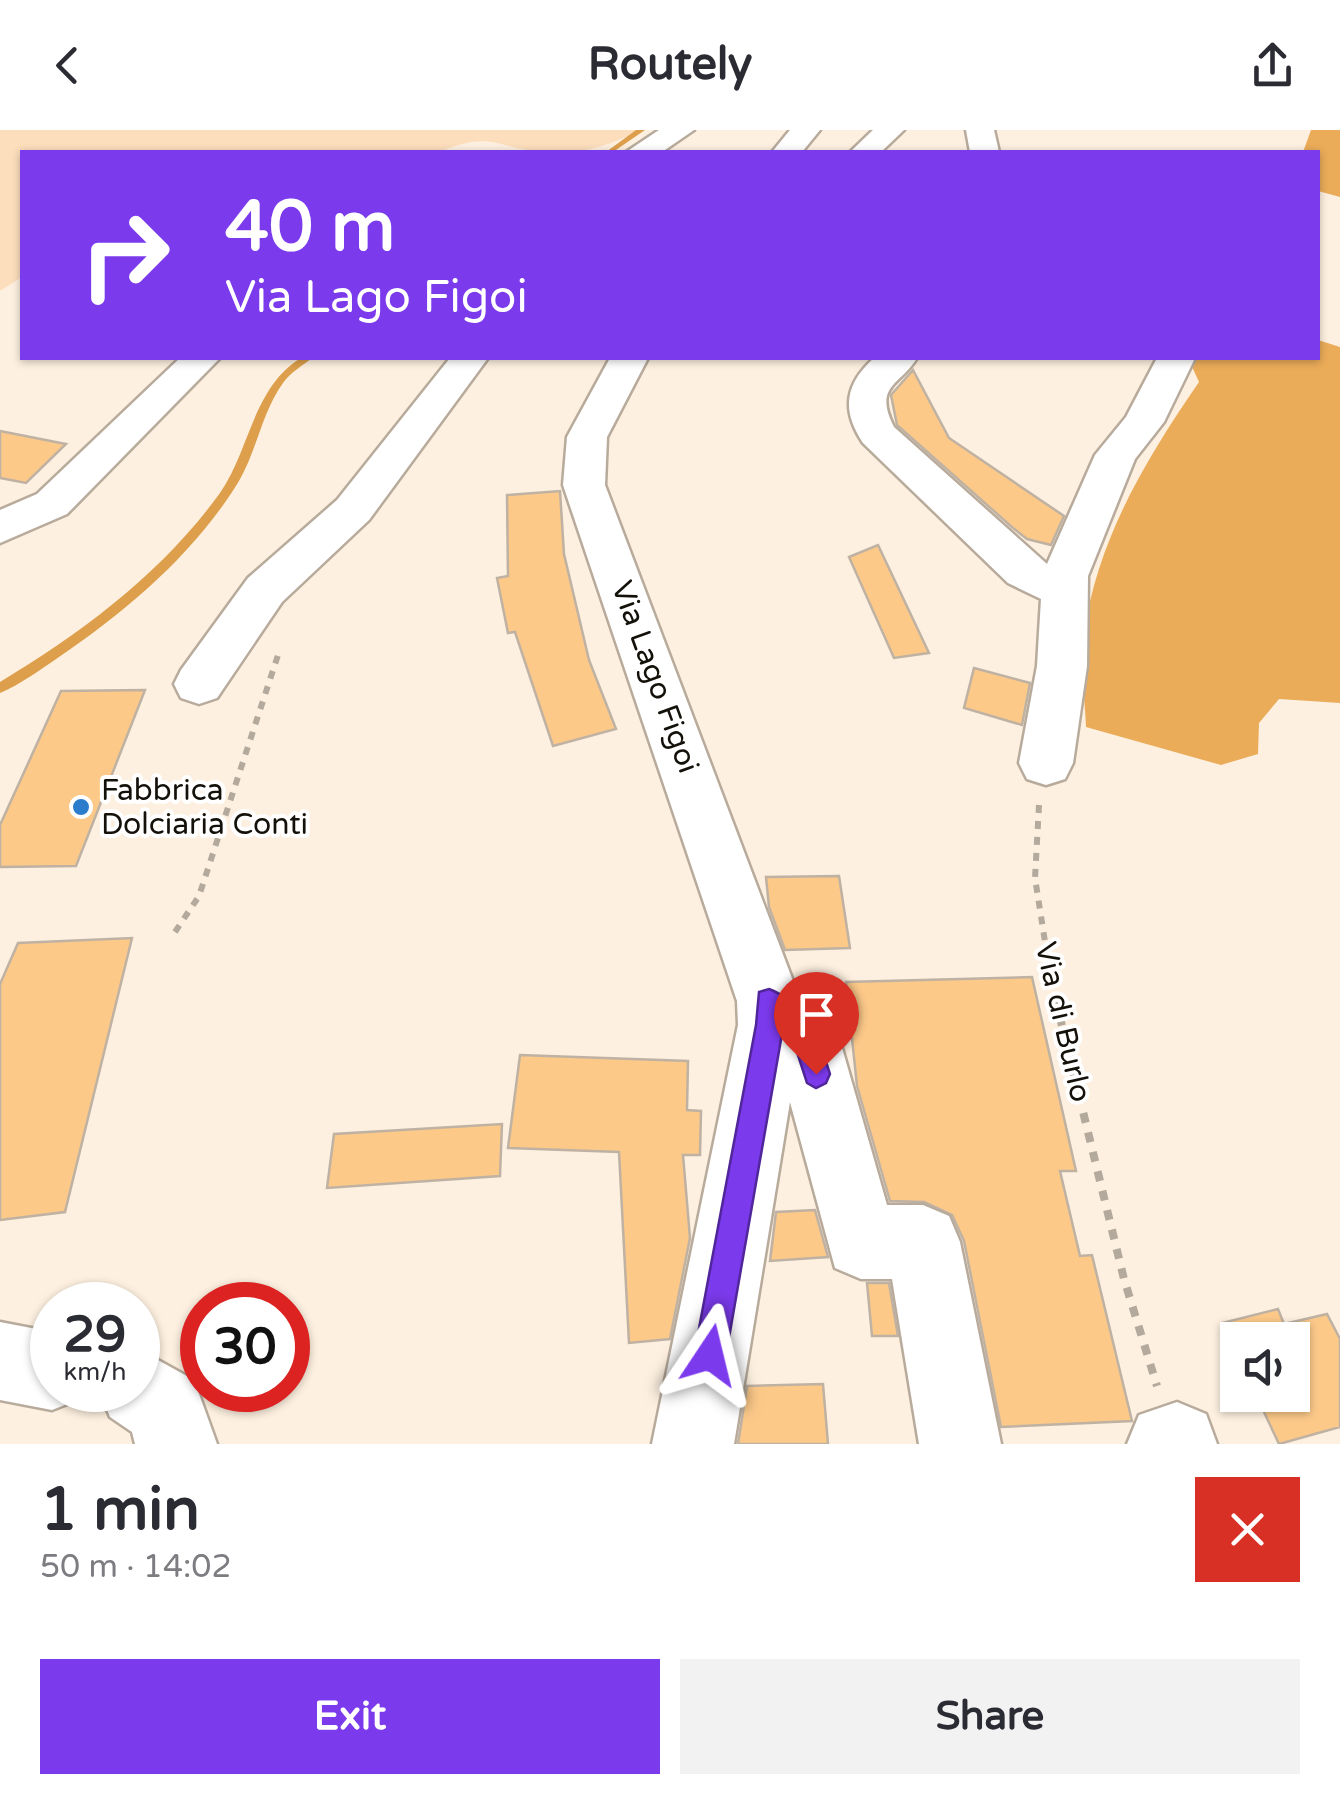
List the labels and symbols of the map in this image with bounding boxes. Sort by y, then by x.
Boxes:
street label: Via Lago Figoi [603,576,707,778]
place label: Fabbrica Dolciaria Conti [101,772,308,843]
marker: Fabbrica Dolciaria Conti [70,796,92,818]
street label: Via di Burlo [1027,938,1099,1106]
pin [774,972,859,1075]
speed limit sign: 30 [180,1282,310,1412]
position arrow [658,1303,762,1407]

